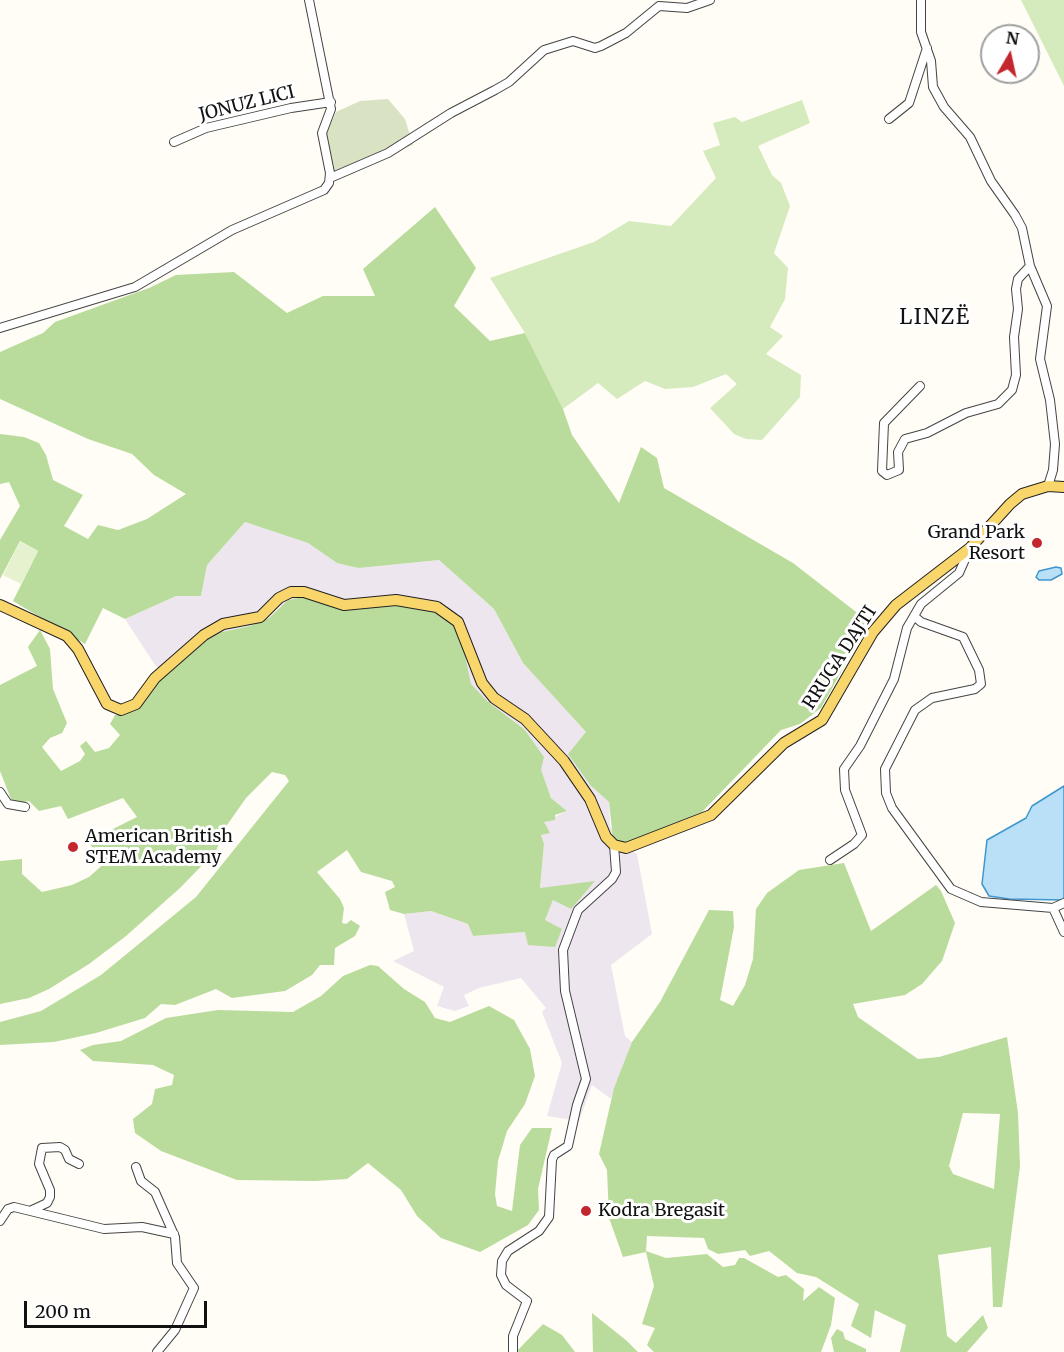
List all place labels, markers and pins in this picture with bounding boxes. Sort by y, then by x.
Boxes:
place label: Grand Park Resort [928,522,1025,564]
marker: Grand Park Resort [1030,536,1044,550]
place label: American British STEM Academy [85,826,233,868]
marker: American British STEM Academy [66,840,80,854]
place label: Kodra Bregasit [598,1200,725,1222]
marker: Kodra Bregasit [579,1204,593,1218]

